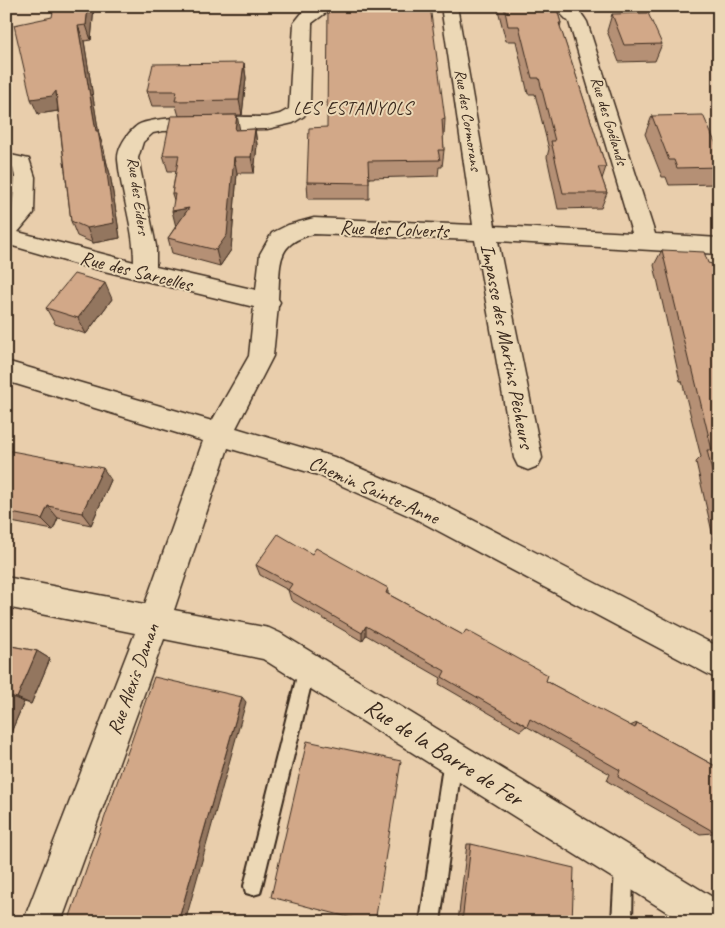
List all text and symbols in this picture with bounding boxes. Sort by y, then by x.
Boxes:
street label: Rue des Cormorans [450,68,486,174]
street label: Rue des Goélands [586,74,632,169]
district label: LES ESTANYOLS [293,97,415,119]
street label: Rue des Eiders [123,156,154,238]
street label: Rue des Colverts [339,215,451,243]
street label: Impasse des Martins Pêcheurs [475,242,540,452]
street label: Rue des Sarcelles [78,245,196,297]
street label: Chemin Sainte-Anne [305,450,444,530]
street label: Rue Alexis Danan [101,619,165,738]
street label: Rue de la Barre de Fer [359,691,531,814]

